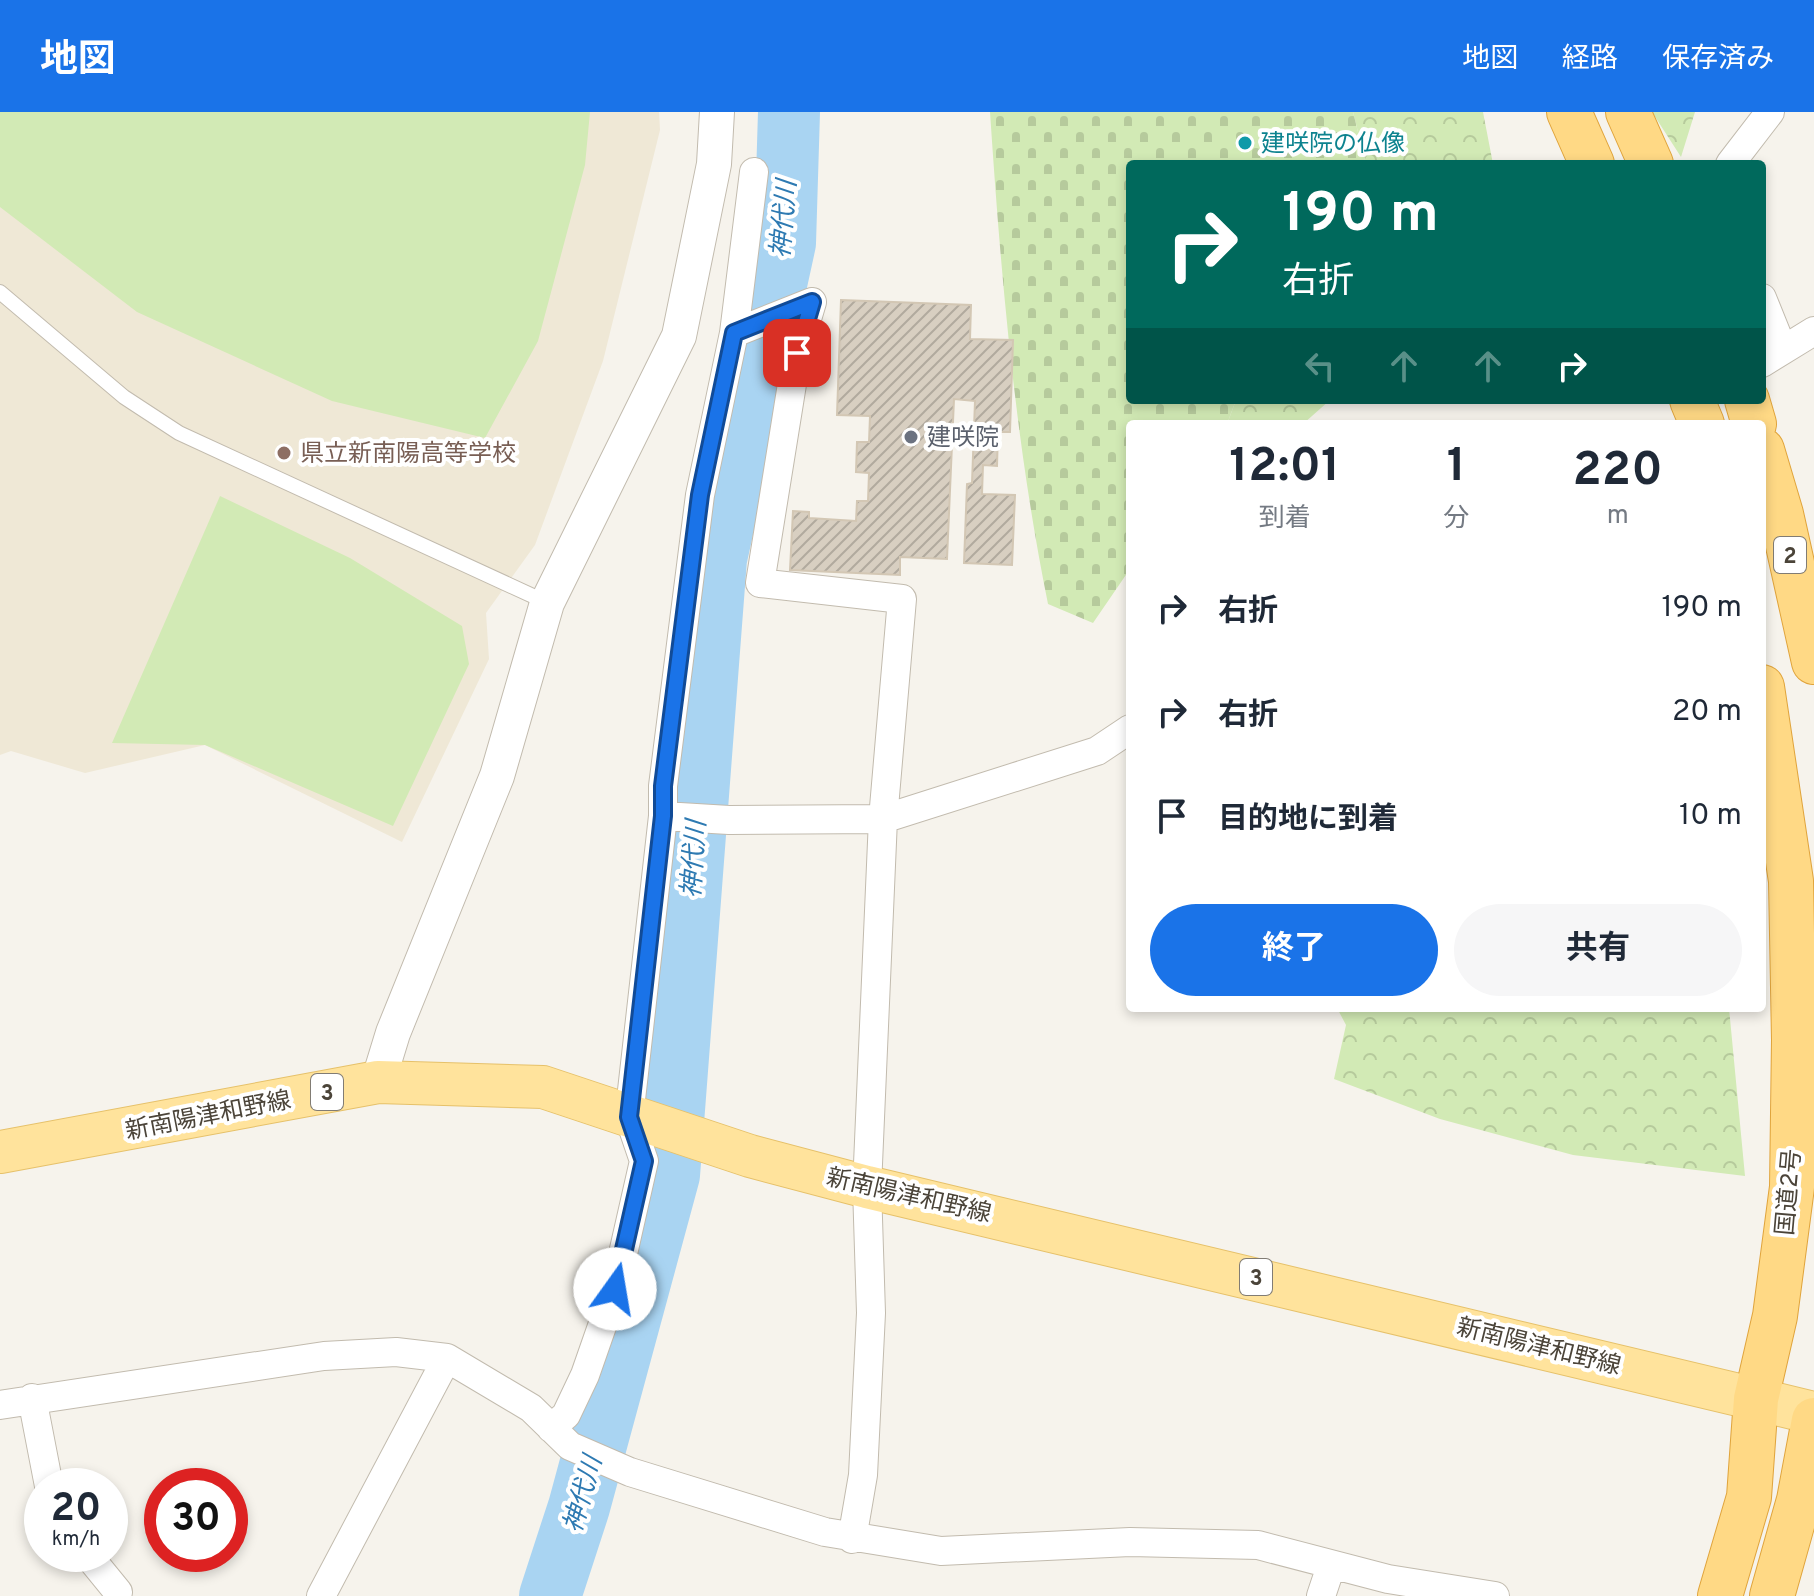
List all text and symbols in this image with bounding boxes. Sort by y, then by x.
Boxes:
text: 地図 [40,37,116,86]
text: 地図 [1462,42,1518,78]
text: 経路 [1562,42,1618,78]
text: 保存済み [1662,42,1774,78]
place label: 建咲院の仏像 [1261,130,1405,160]
marker: 建咲院の仏像 [1236,134,1254,152]
water label: 神代川 [766,176,806,260]
text: 190 m [1282,181,1439,251]
icon: right [1150,192,1254,296]
text: 右折 [1282,260,1354,306]
pin [763,319,831,387]
icon: arrive [775,331,819,375]
icon: left [1298,344,1342,388]
icon: ahead [1382,344,1426,388]
icon: ahead [1466,344,1510,388]
icon: right [1550,344,1594,388]
place label: 建咲院 [927,424,999,454]
marker: 建咲院 [902,428,920,446]
text: 12:01 [1229,438,1340,498]
text: 1 [1447,438,1466,498]
place label: 県立新南陽高等学校 [300,440,516,470]
text: 220 [1573,442,1663,502]
marker: 県立新南陽高等学校 [275,444,293,462]
text: m [1607,500,1629,533]
text: 到着 [1259,503,1311,536]
text: 分 [1443,503,1469,536]
road number: 2 [1774,537,1806,573]
icon: right [1150,586,1194,630]
text: 190 m [1661,590,1742,627]
text: 右折 [1218,594,1278,631]
icon: right [1150,690,1194,734]
text: 20 m [1672,694,1742,731]
text: 右折 [1218,698,1278,735]
icon: arrive [1150,794,1194,838]
text: 10 m [1679,798,1742,835]
text: 目的地に到着 [1218,802,1398,839]
water label: 神代川 [676,816,715,899]
button: 終了 [1150,904,1438,996]
button: 共有 [1454,904,1742,996]
road number: 3 [311,1074,343,1110]
street label: 新南陽津和野線 [123,1086,294,1148]
street label: 国道2号 [1771,1148,1809,1237]
street label: 新南陽津和野線 [823,1163,994,1230]
position arrow [573,1247,657,1331]
road number: 3 [1240,1259,1272,1295]
street label: 新南陽津和野線 [1453,1313,1624,1383]
water label: 神代川 [558,1450,612,1537]
speed limit sign: 30 [144,1468,248,1572]
text: 20 [51,1485,101,1535]
text: km/h [52,1527,100,1553]

